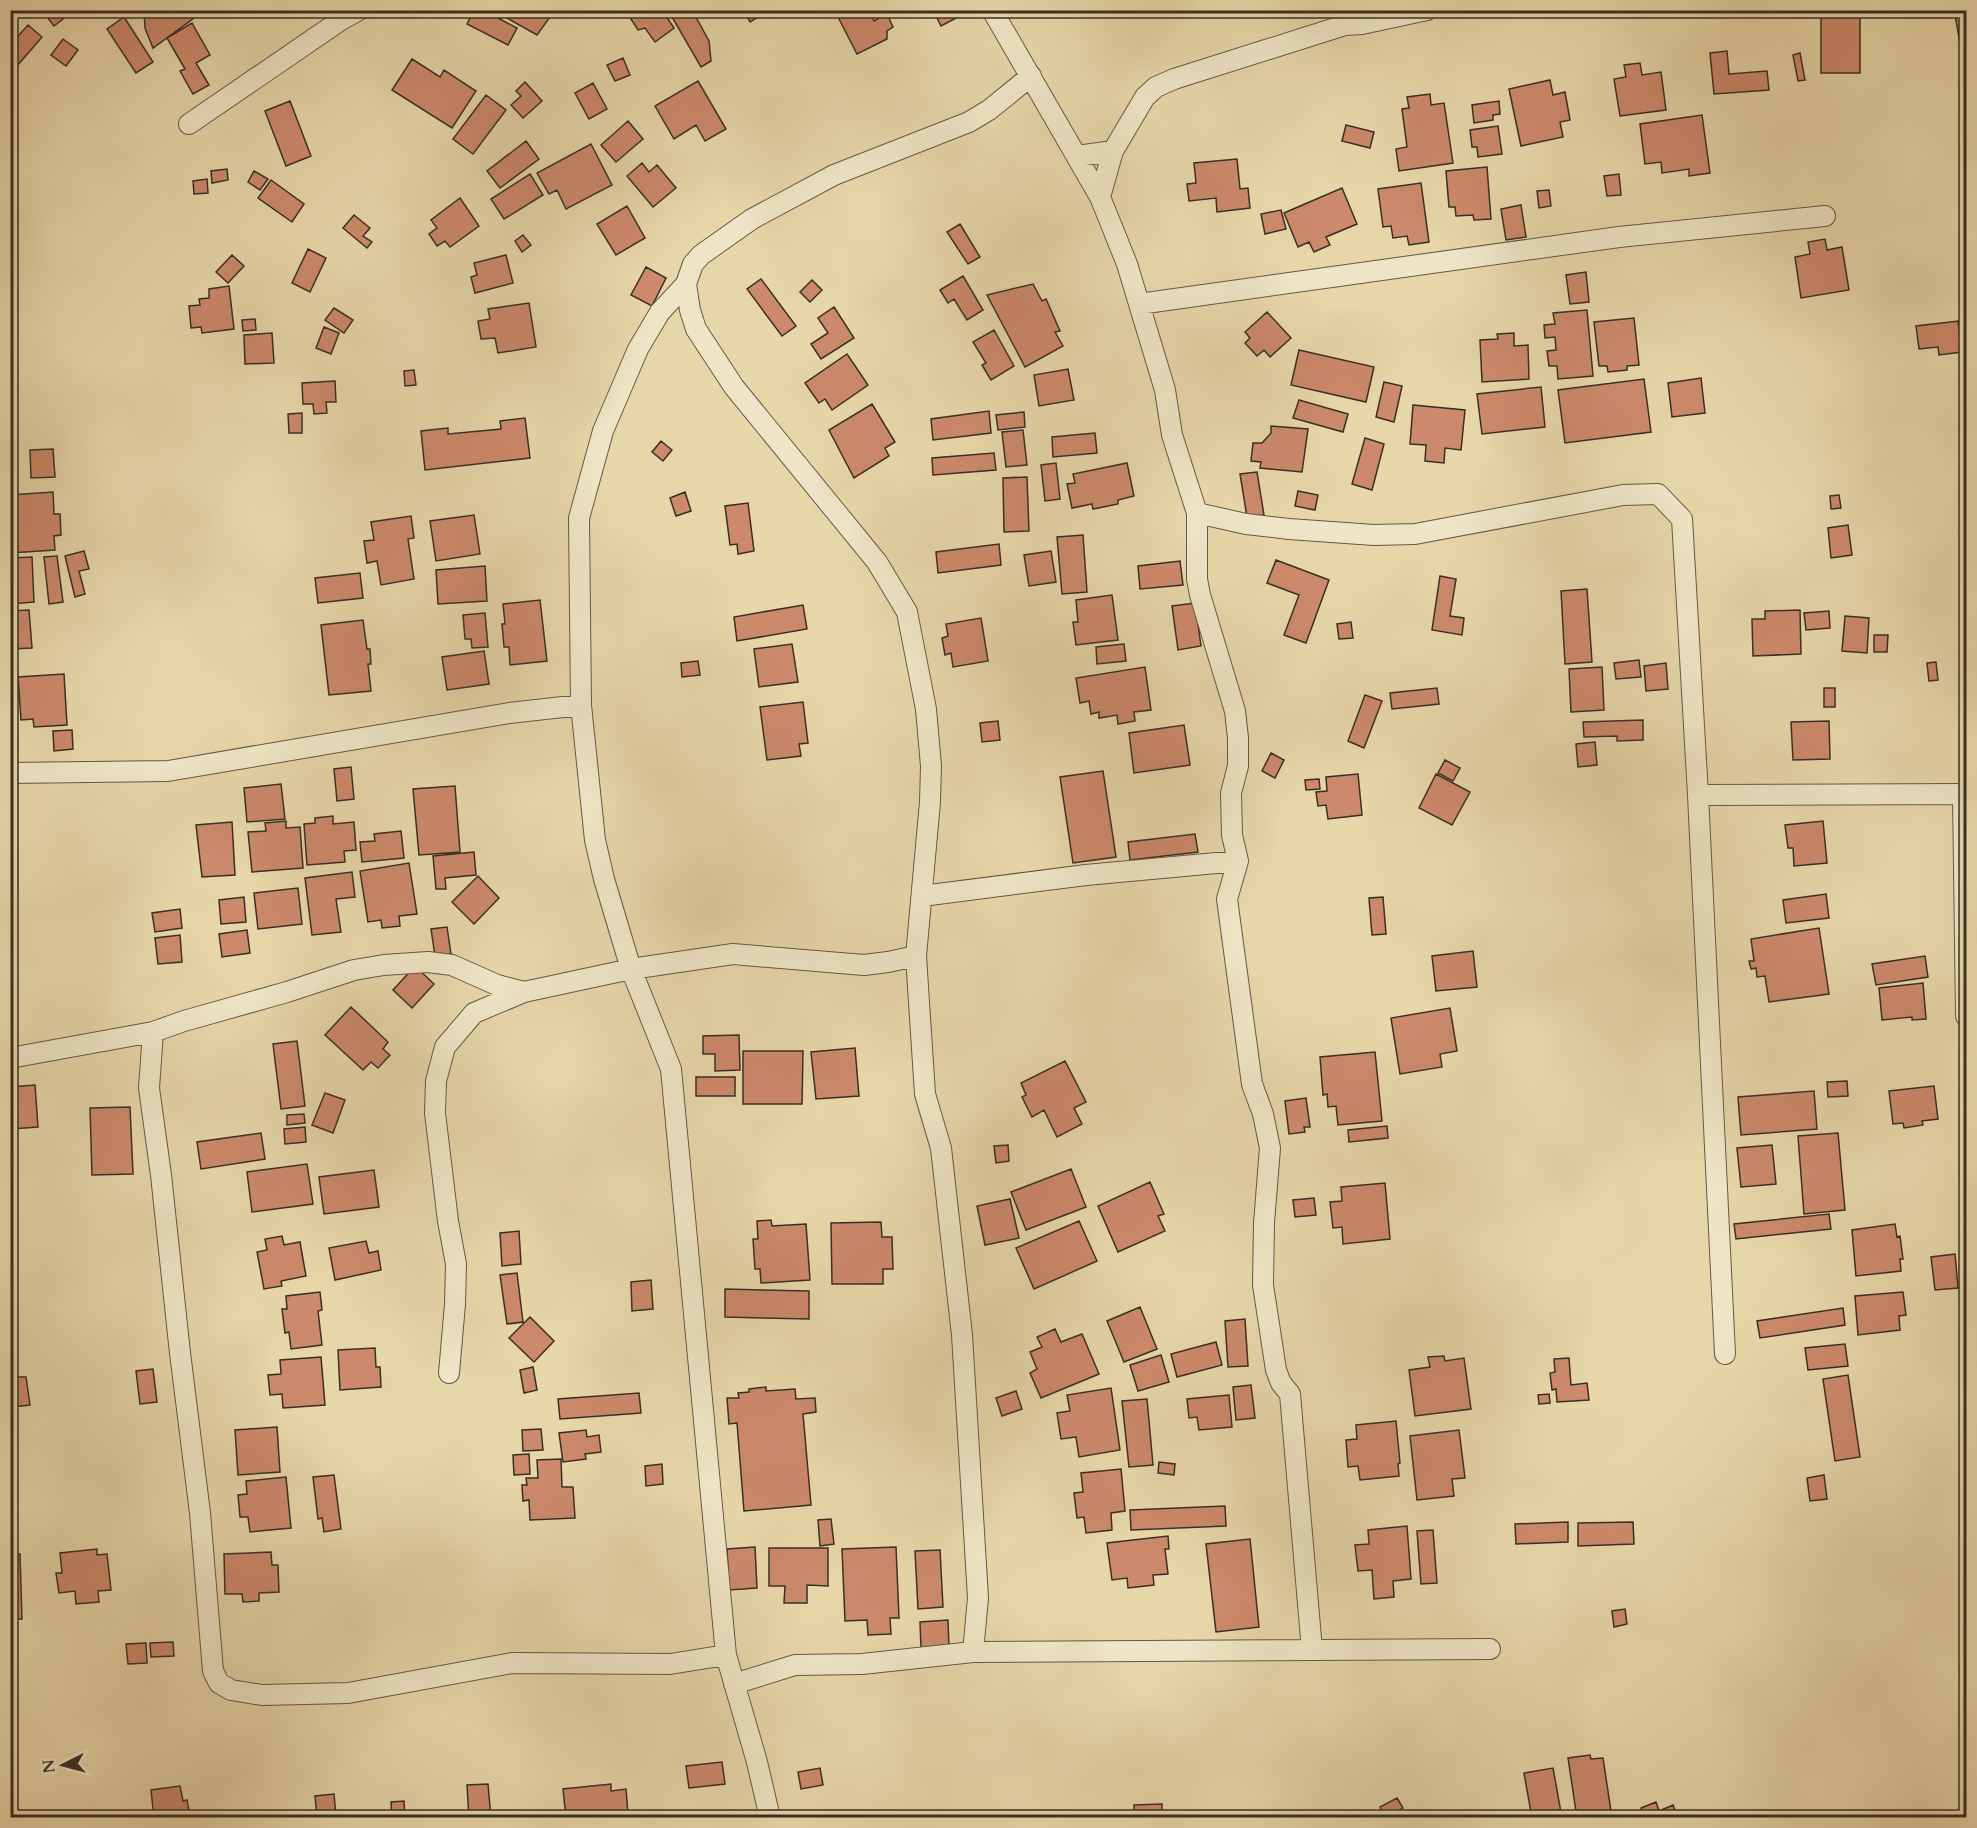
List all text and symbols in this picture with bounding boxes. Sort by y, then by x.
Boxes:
north arrow [33,1735,93,1795]
text: N [37,1758,61,1775]

